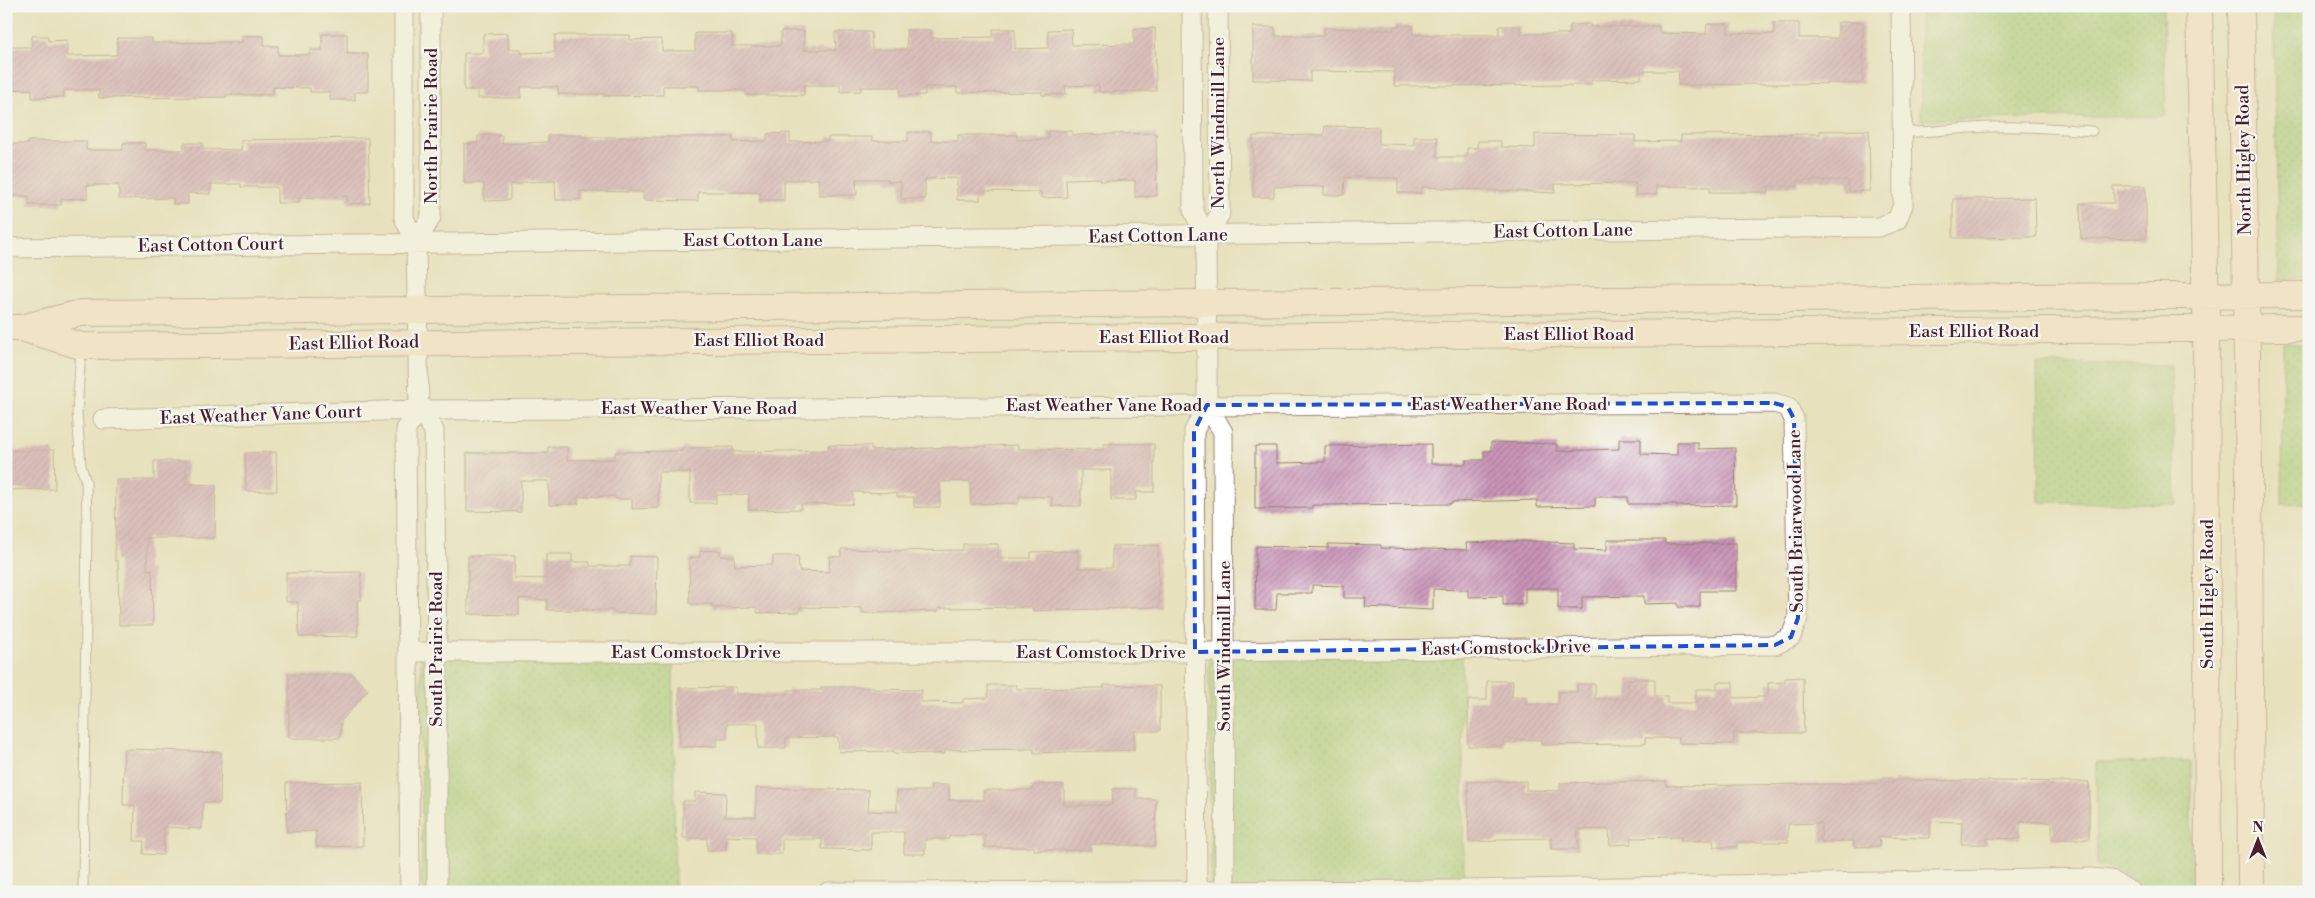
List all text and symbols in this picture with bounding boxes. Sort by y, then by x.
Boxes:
street label: North Windmill Lane [1207,37,1230,209]
street label: North Prairie Road [420,47,443,204]
street label: North Higley Road [2231,84,2257,236]
street label: East Cotton Lane [1493,218,1633,244]
street label: East Cotton Lane [1088,223,1228,249]
street label: East Cotton Lane [683,229,823,252]
street label: East Cotton Court [138,232,285,258]
street label: East Elliot Road [1909,320,2040,343]
street label: East Elliot Road [1504,323,1635,346]
street label: East Elliot Road [1099,326,1230,349]
street label: East Elliot Road [694,329,825,352]
street label: East Elliot Road [289,330,420,356]
street label: East Weather Vane Road [1411,393,1608,416]
street label: East Weather Vane Road [1006,394,1203,417]
street label: East Weather Vane Road [601,397,798,420]
street label: East Weather Vane Court [160,400,363,430]
street label: South Briarwood Lane [1783,429,1809,613]
street label: South Higley Road [2196,518,2219,669]
street label: South Windmill Lane [1213,560,1236,732]
street label: South Prairie Road [425,571,448,727]
street label: East Comstock Drive [1421,635,1591,661]
street label: East Comstock Drive [611,641,781,664]
street label: East Comstock Drive [1016,641,1186,664]
north arrow [2232,816,2282,866]
text: N [2252,819,2264,837]

